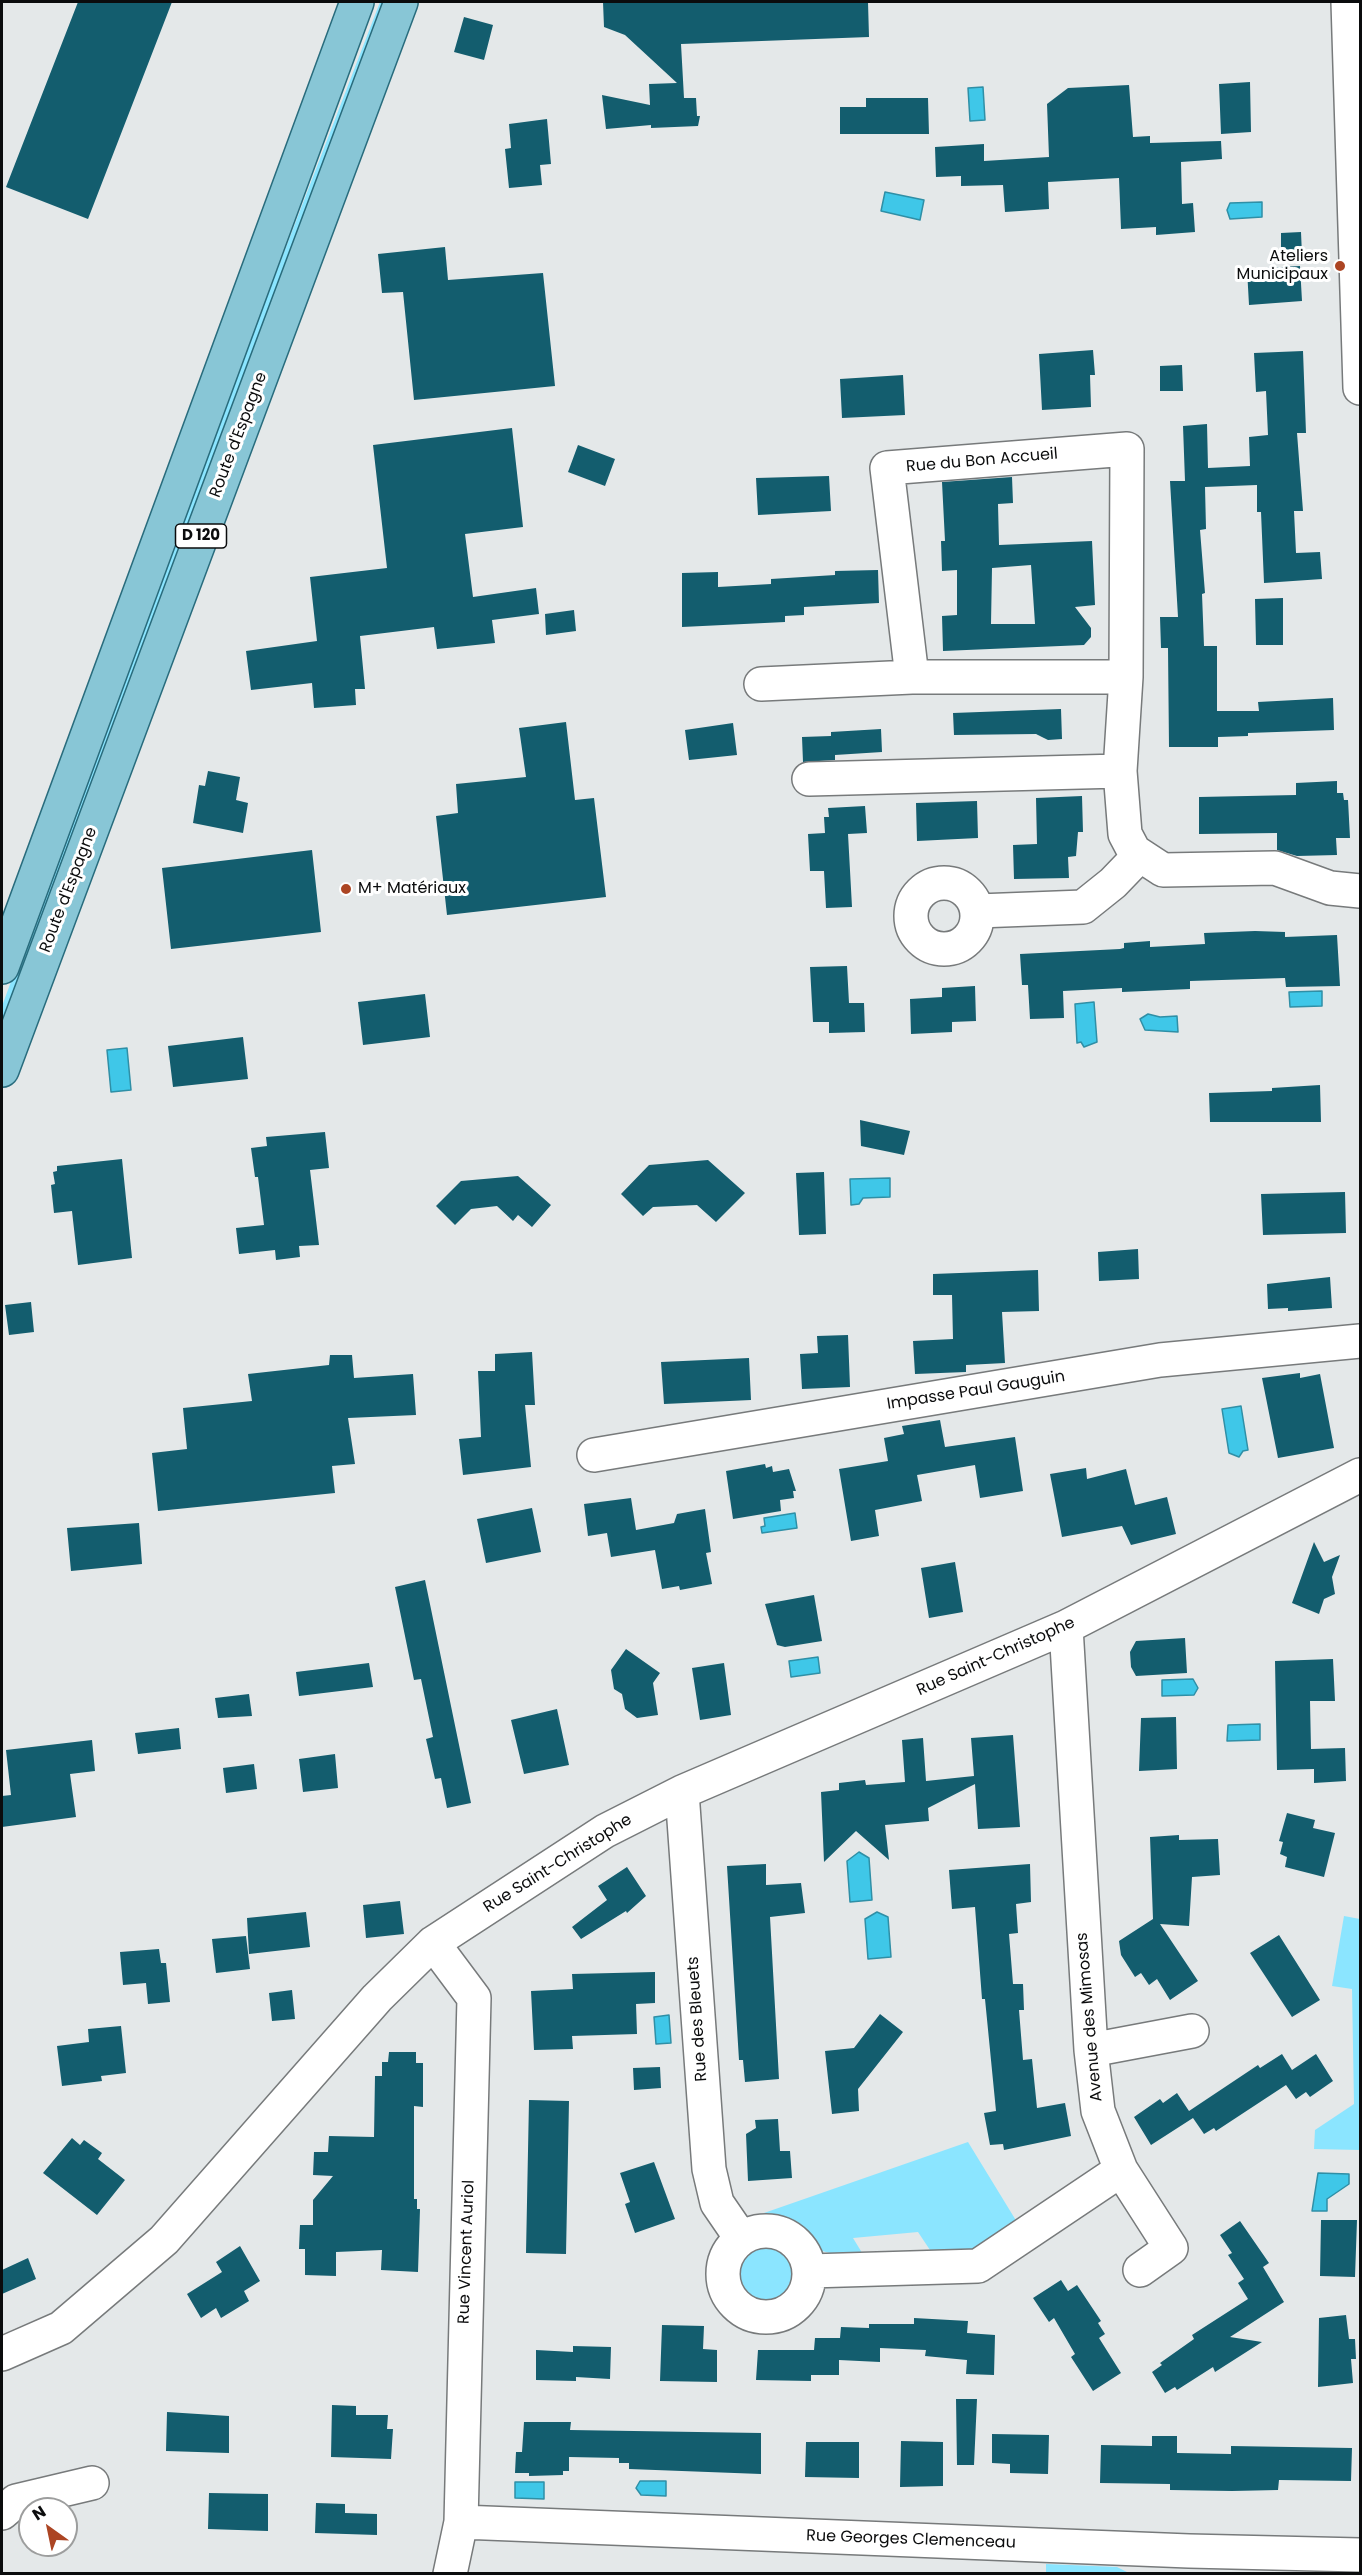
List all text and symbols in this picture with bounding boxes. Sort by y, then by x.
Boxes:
place label: Ateliers Municipaux [1237,247,1328,285]
marker: Ateliers Municipaux [1333,259,1347,273]
street label: Route d'Espagne [206,370,272,500]
street label: Rue du Bon Accueil [905,445,1059,477]
road number: D 120 [176,524,226,548]
street label: Route d'Espagne [36,825,102,955]
place label: M+ Matériaux [358,879,466,899]
marker: M+ Matériaux [339,882,353,896]
street label: Impasse Paul Gauguin [886,1367,1066,1415]
street label: Rue Saint-Christophe [914,1613,1078,1701]
street label: Rue Saint-Christophe [480,1811,636,1917]
street label: Avenue des Mimosas [1073,1932,1107,2102]
street label: Rue des Bleuets [684,1956,712,2082]
street label: Rue Vincent Auriol [455,2180,479,2324]
north arrow [18,2497,78,2557]
text: N [28,2500,50,2526]
street label: Rue Georges Clemenceau [806,2527,1016,2553]

